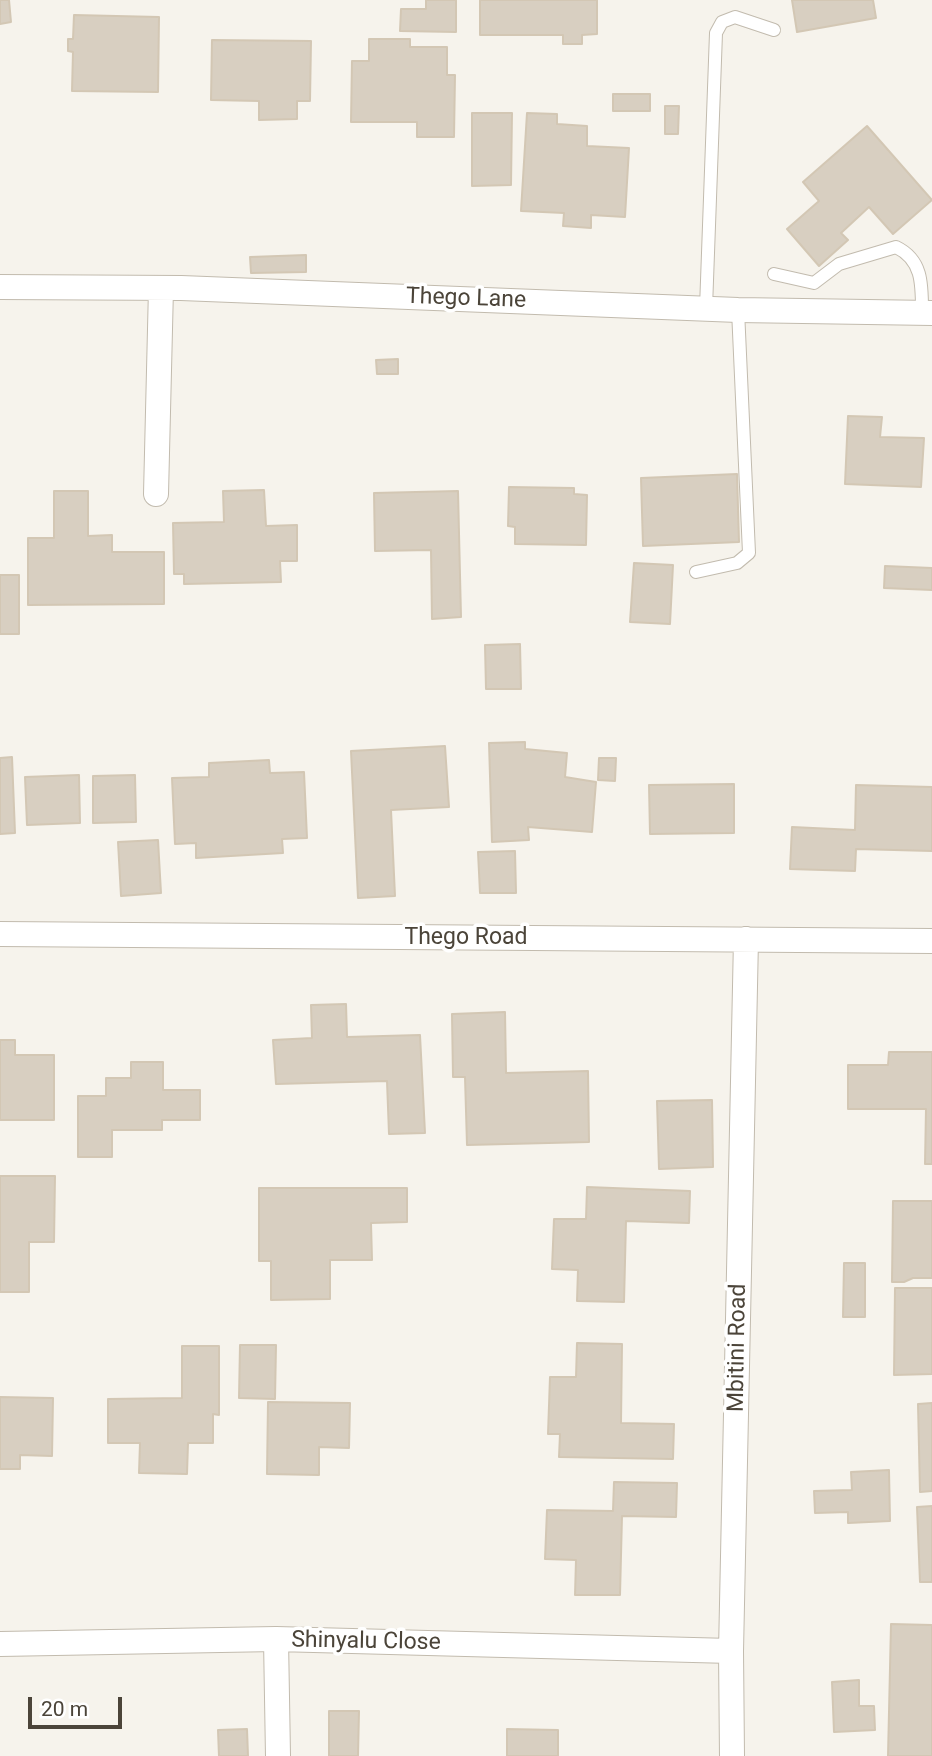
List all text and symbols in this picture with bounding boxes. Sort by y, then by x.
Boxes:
street label: Thego Lane [405,283,527,315]
street label: Thego Road [404,924,528,952]
street label: Mbitini Road [723,1284,753,1412]
street label: Shinyalu Close [291,1627,441,1657]
scale bar [32,1682,126,1726]
text: 20 m [41,1697,88,1721]

